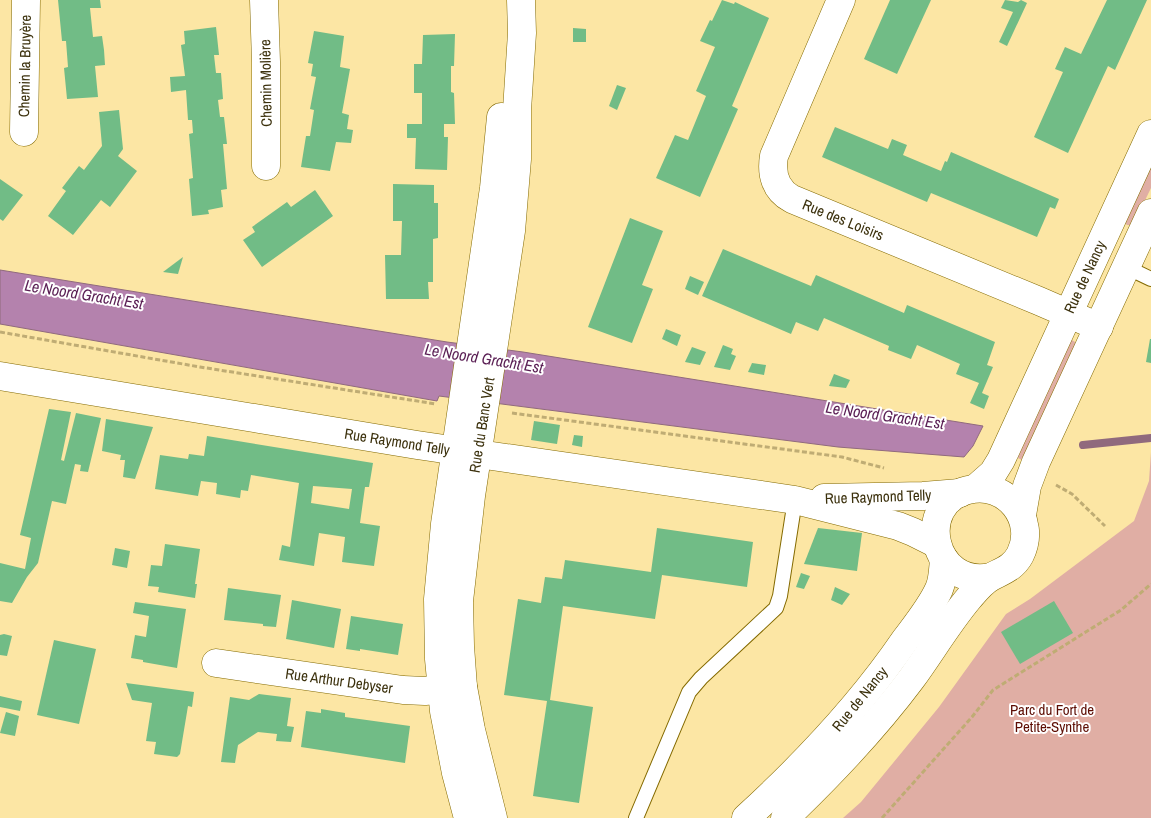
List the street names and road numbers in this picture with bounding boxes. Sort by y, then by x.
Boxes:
street label: Chemin la Bruyère [13,14,36,117]
street label: Chemin Molière [254,39,277,127]
street label: Rue des Loisirs [799,194,887,245]
street label: Rue de Nancy [1059,236,1111,317]
street label: Rue du Banc Vert [464,375,500,474]
street label: Rue Raymond Telly [343,423,452,460]
street label: Rue Raymond Telly [824,484,932,509]
street label: Rue de Nancy [827,661,893,736]
street label: Rue Arthur Debyser [284,663,394,698]

